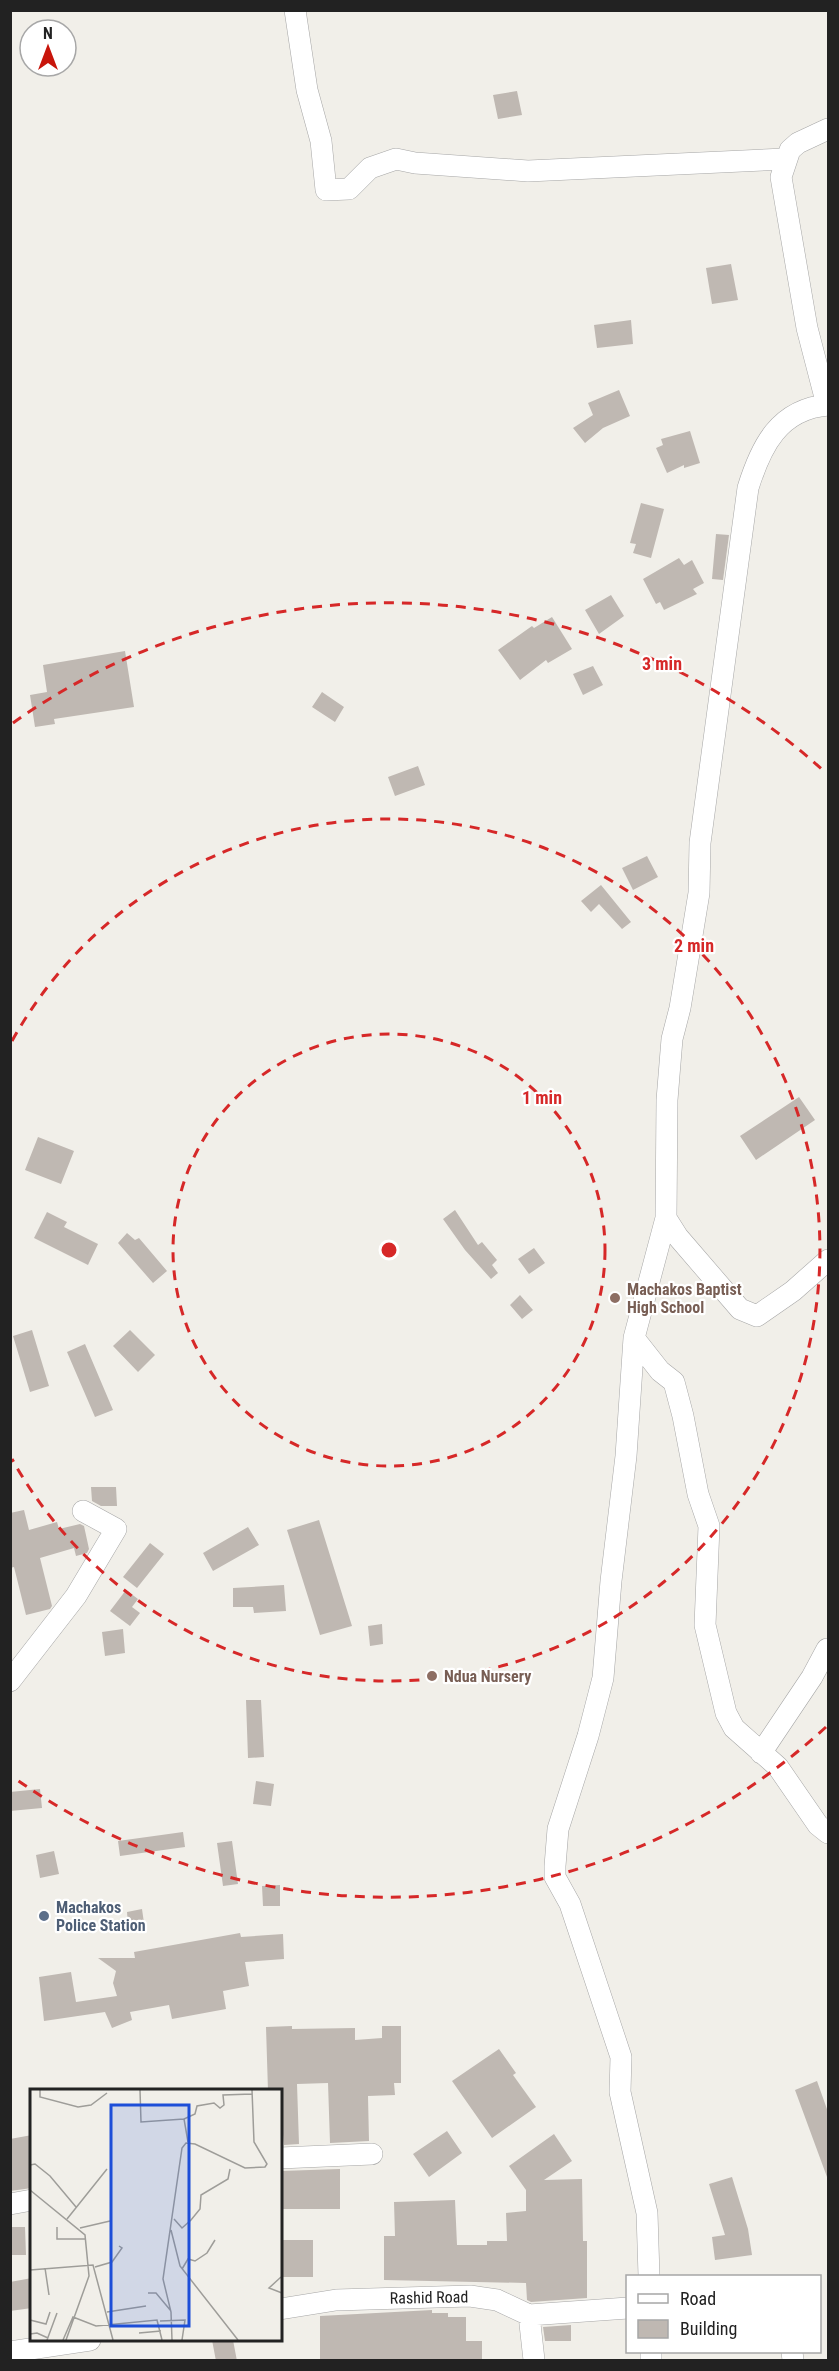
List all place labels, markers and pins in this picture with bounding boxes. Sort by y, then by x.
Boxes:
centre of rings [379,1240,399,1260]
place label: Machakos Baptist High School [627,1280,742,1317]
marker: Machakos Baptist High School [608,1291,622,1305]
place label: Ndua Nursery [444,1667,531,1686]
marker: Ndua Nursery [425,1669,439,1683]
place label: Machakos Police Station [56,1898,146,1935]
marker: Machakos Police Station [37,1909,51,1923]

